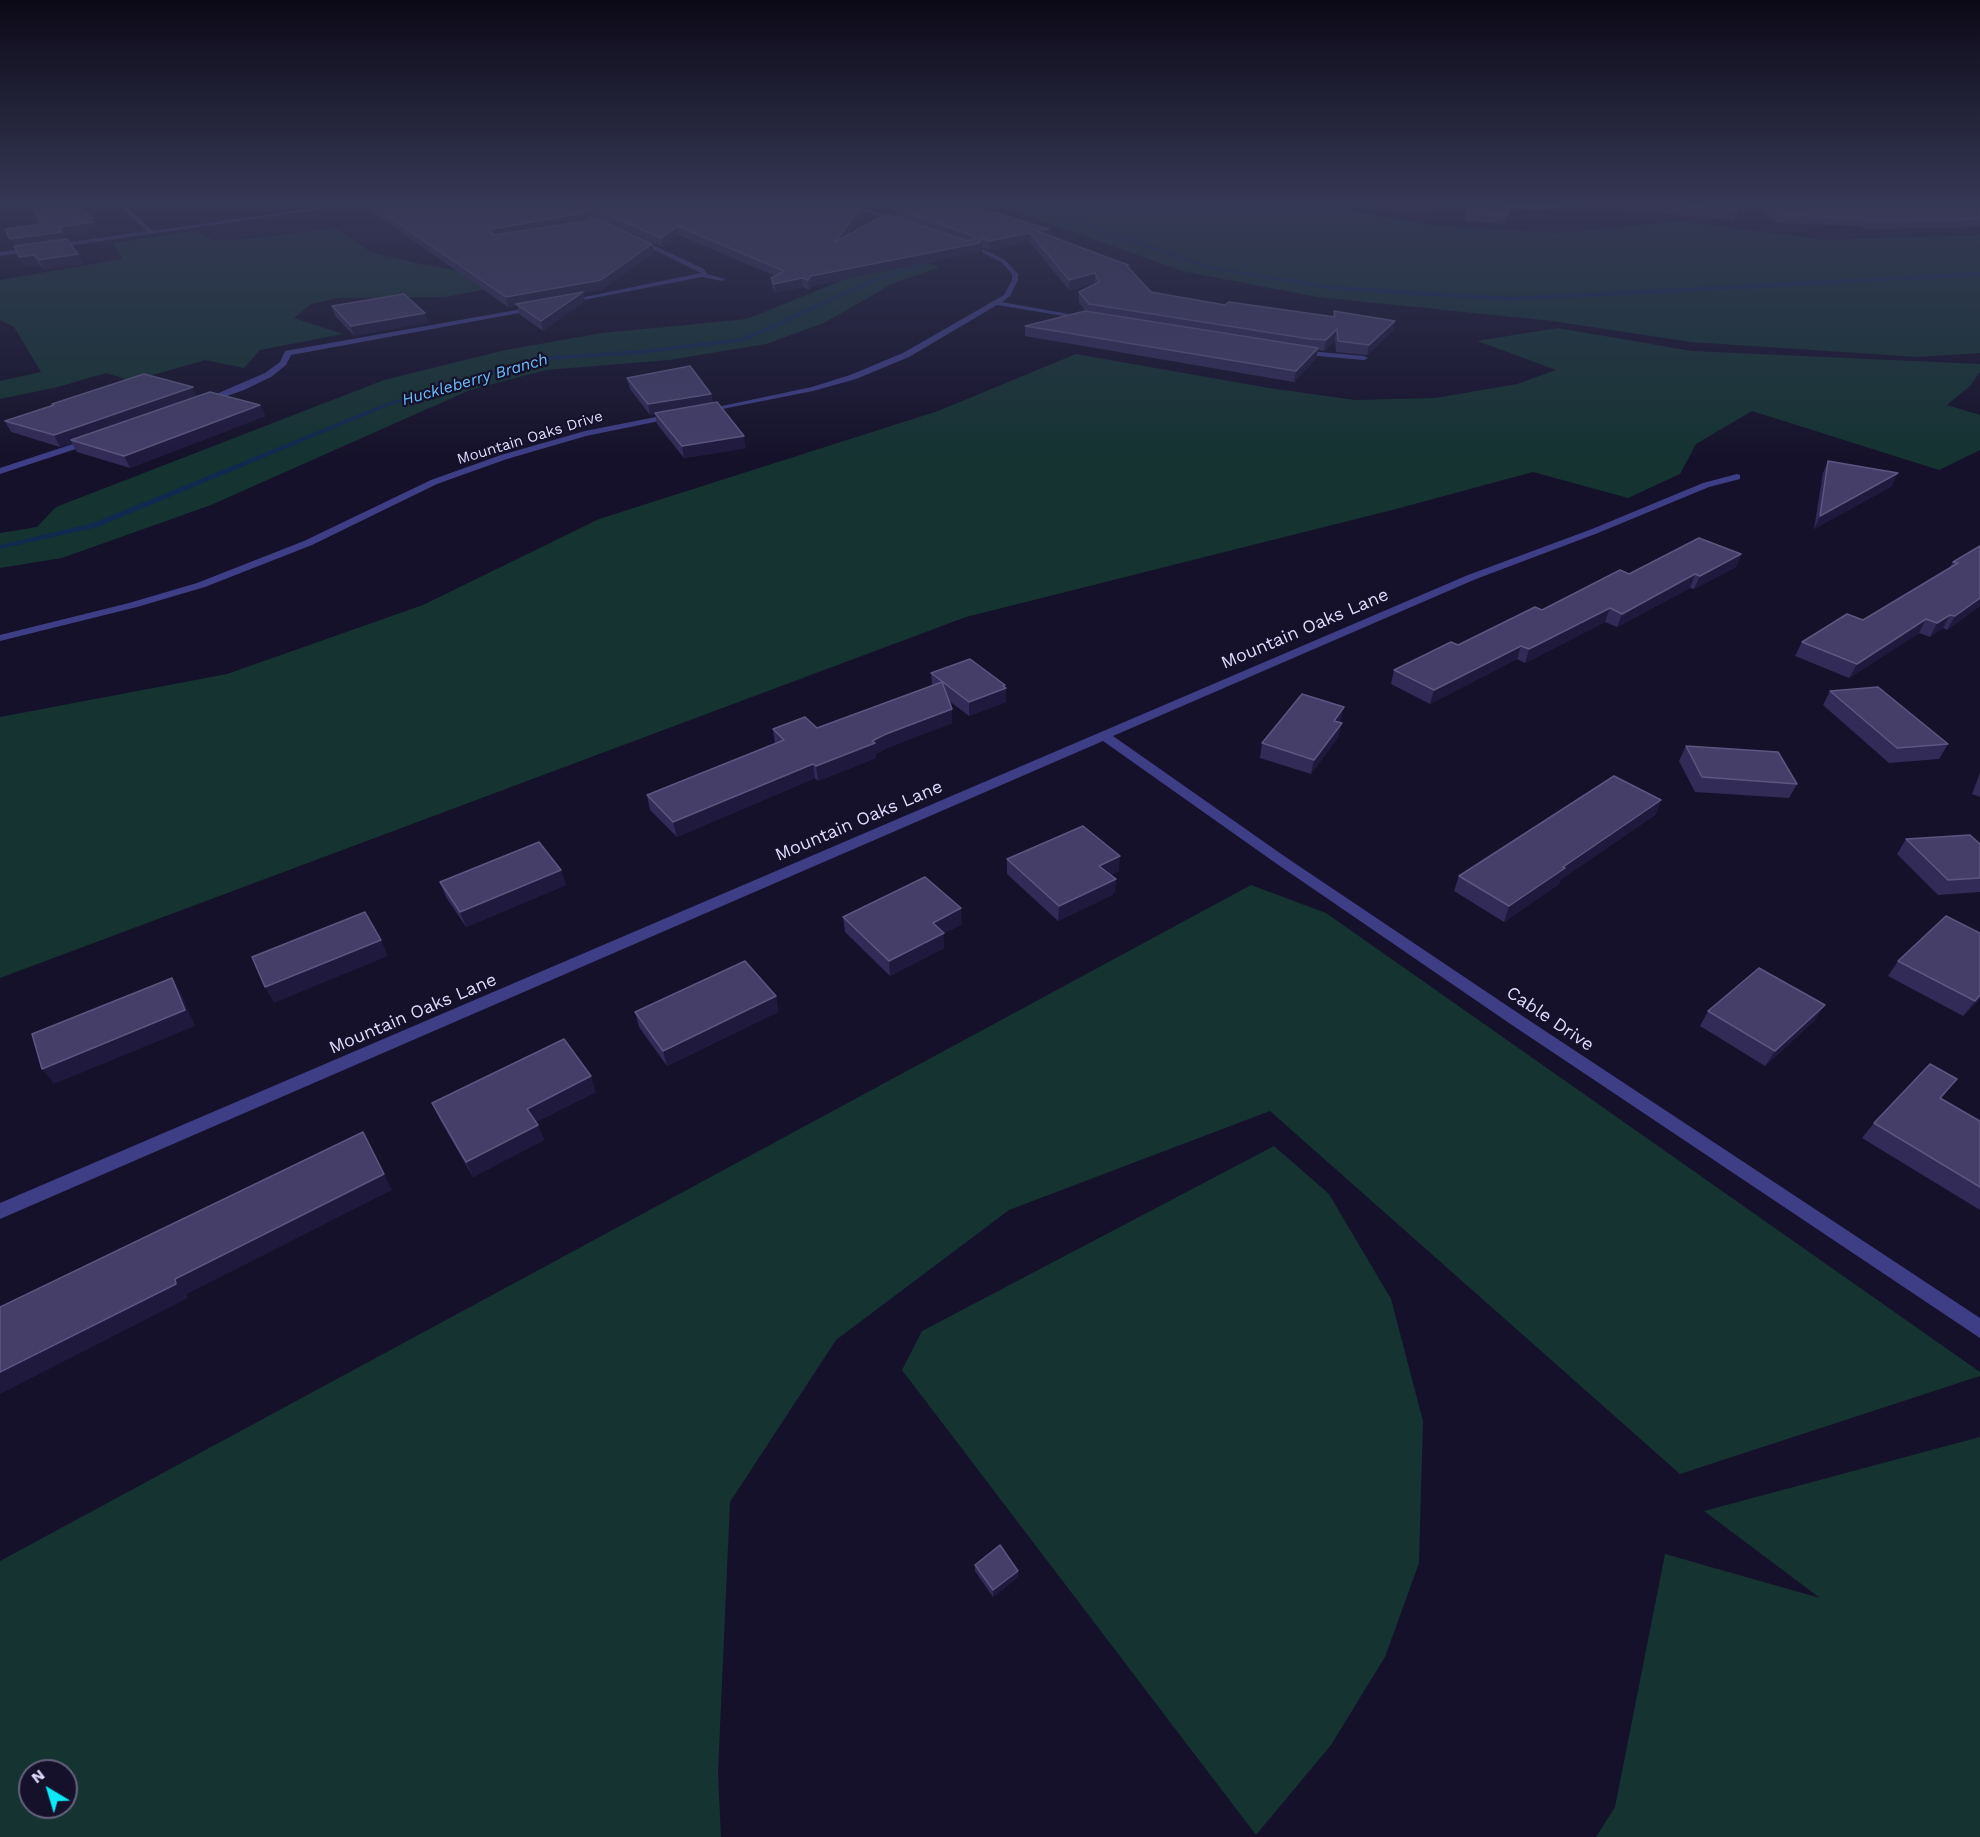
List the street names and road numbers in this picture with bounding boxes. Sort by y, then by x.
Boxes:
street label: Mountain Oaks Drive [455,407,605,469]
street label: Mountain Oaks Lane [1218,584,1392,674]
street label: Mountain Oaks Lane [772,776,946,866]
street label: Mountain Oaks Lane [326,969,500,1059]
street label: Cable Drive [1502,982,1598,1056]

